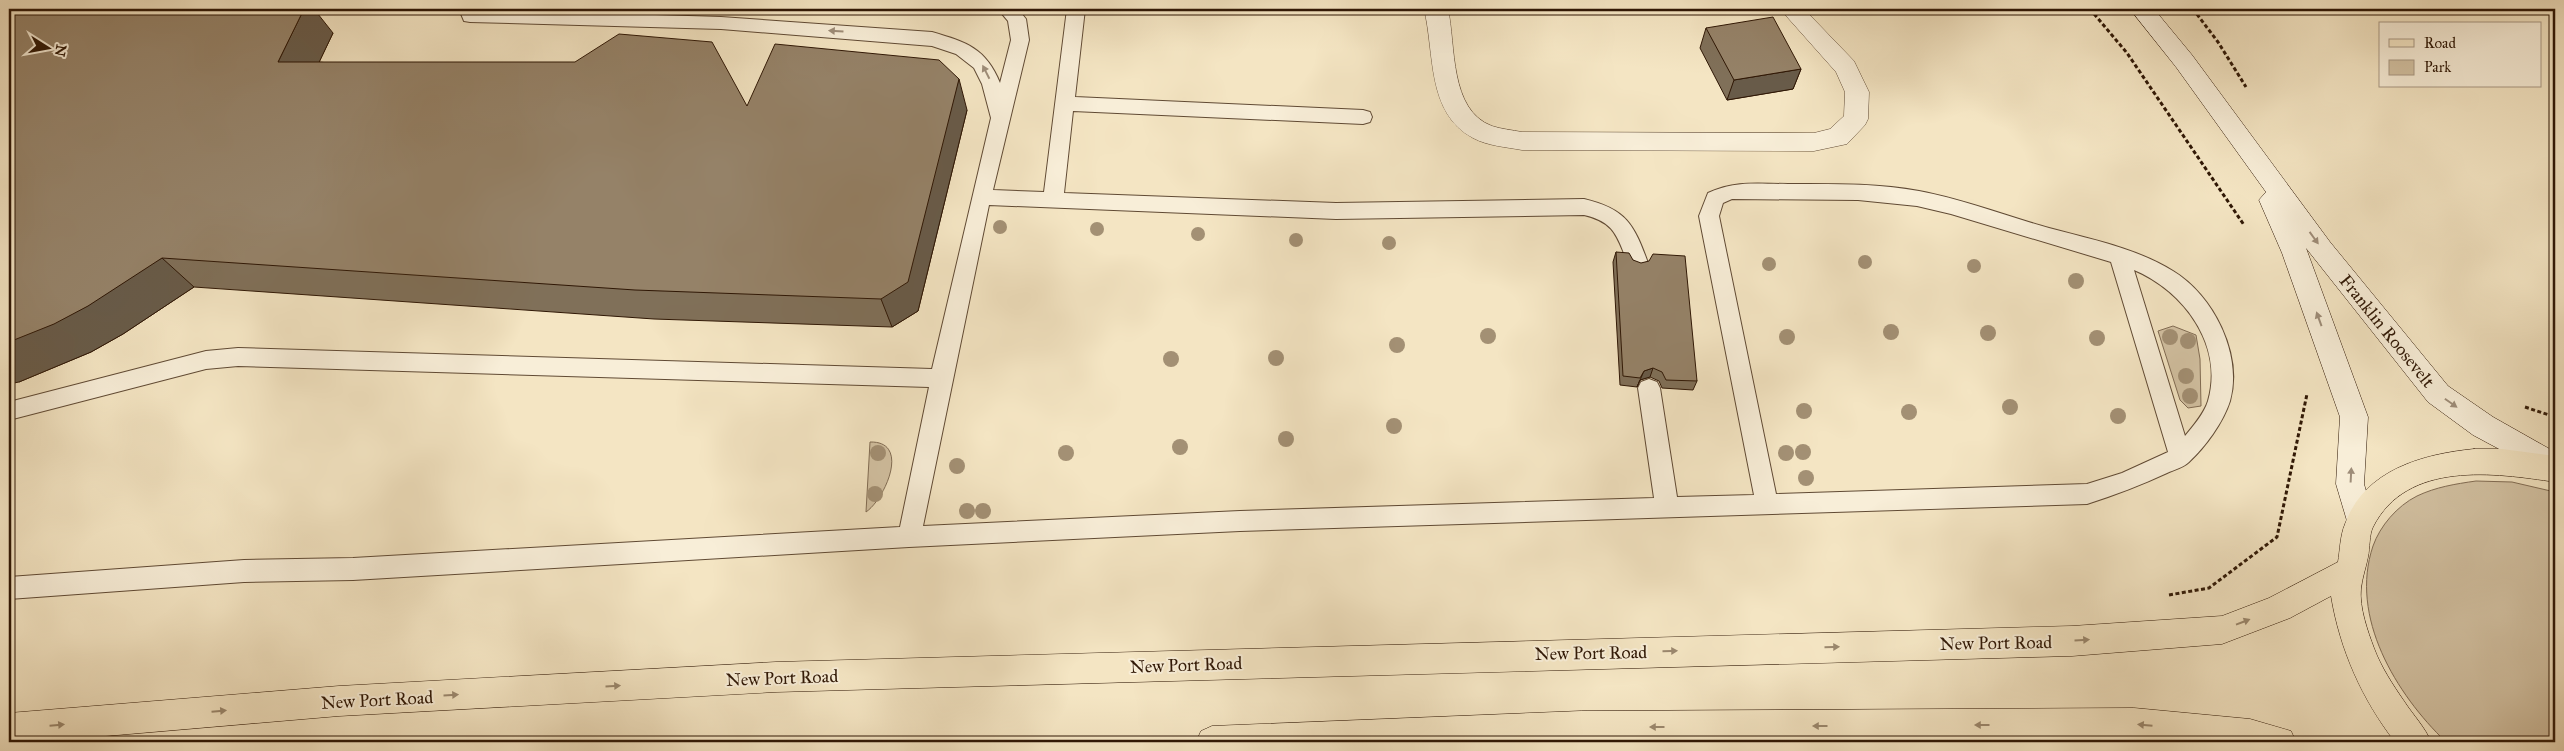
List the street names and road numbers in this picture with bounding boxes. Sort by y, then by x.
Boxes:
street label: Franklin Roosevelt [2335,270,2440,393]
street label: New Port Road [1940,631,2052,655]
street label: New Port Road [1535,641,1647,665]
street label: New Port Road [1129,652,1243,678]
street label: New Port Road [725,665,839,691]
street label: New Port Road [320,686,434,714]

